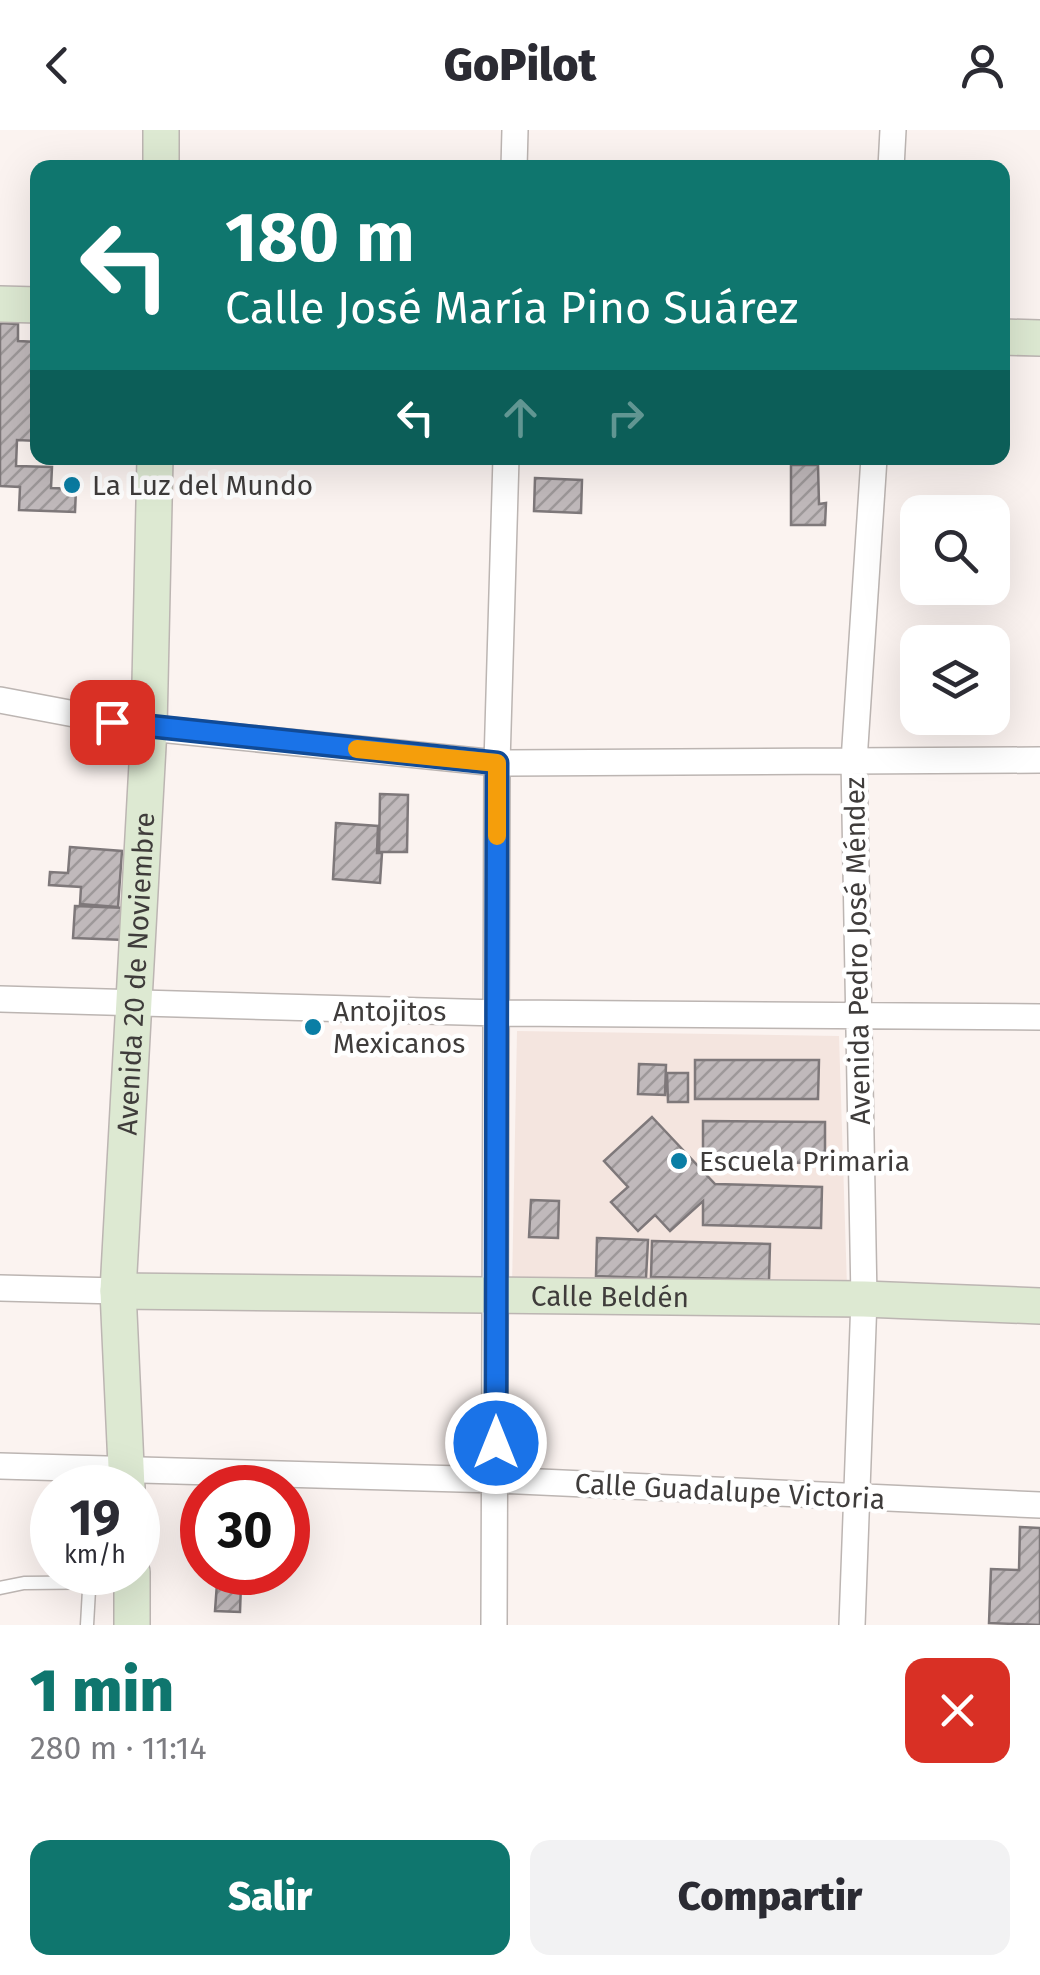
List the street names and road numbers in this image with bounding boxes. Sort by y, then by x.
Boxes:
street label: Avenida Pedro José Méndez [838,777,877,1125]
street label: Avenida 20 de Noviembre [111,811,161,1136]
street label: Calle Beldén [531,1279,689,1314]
street label: Calle Guadalupe Victoria [574,1467,886,1516]

